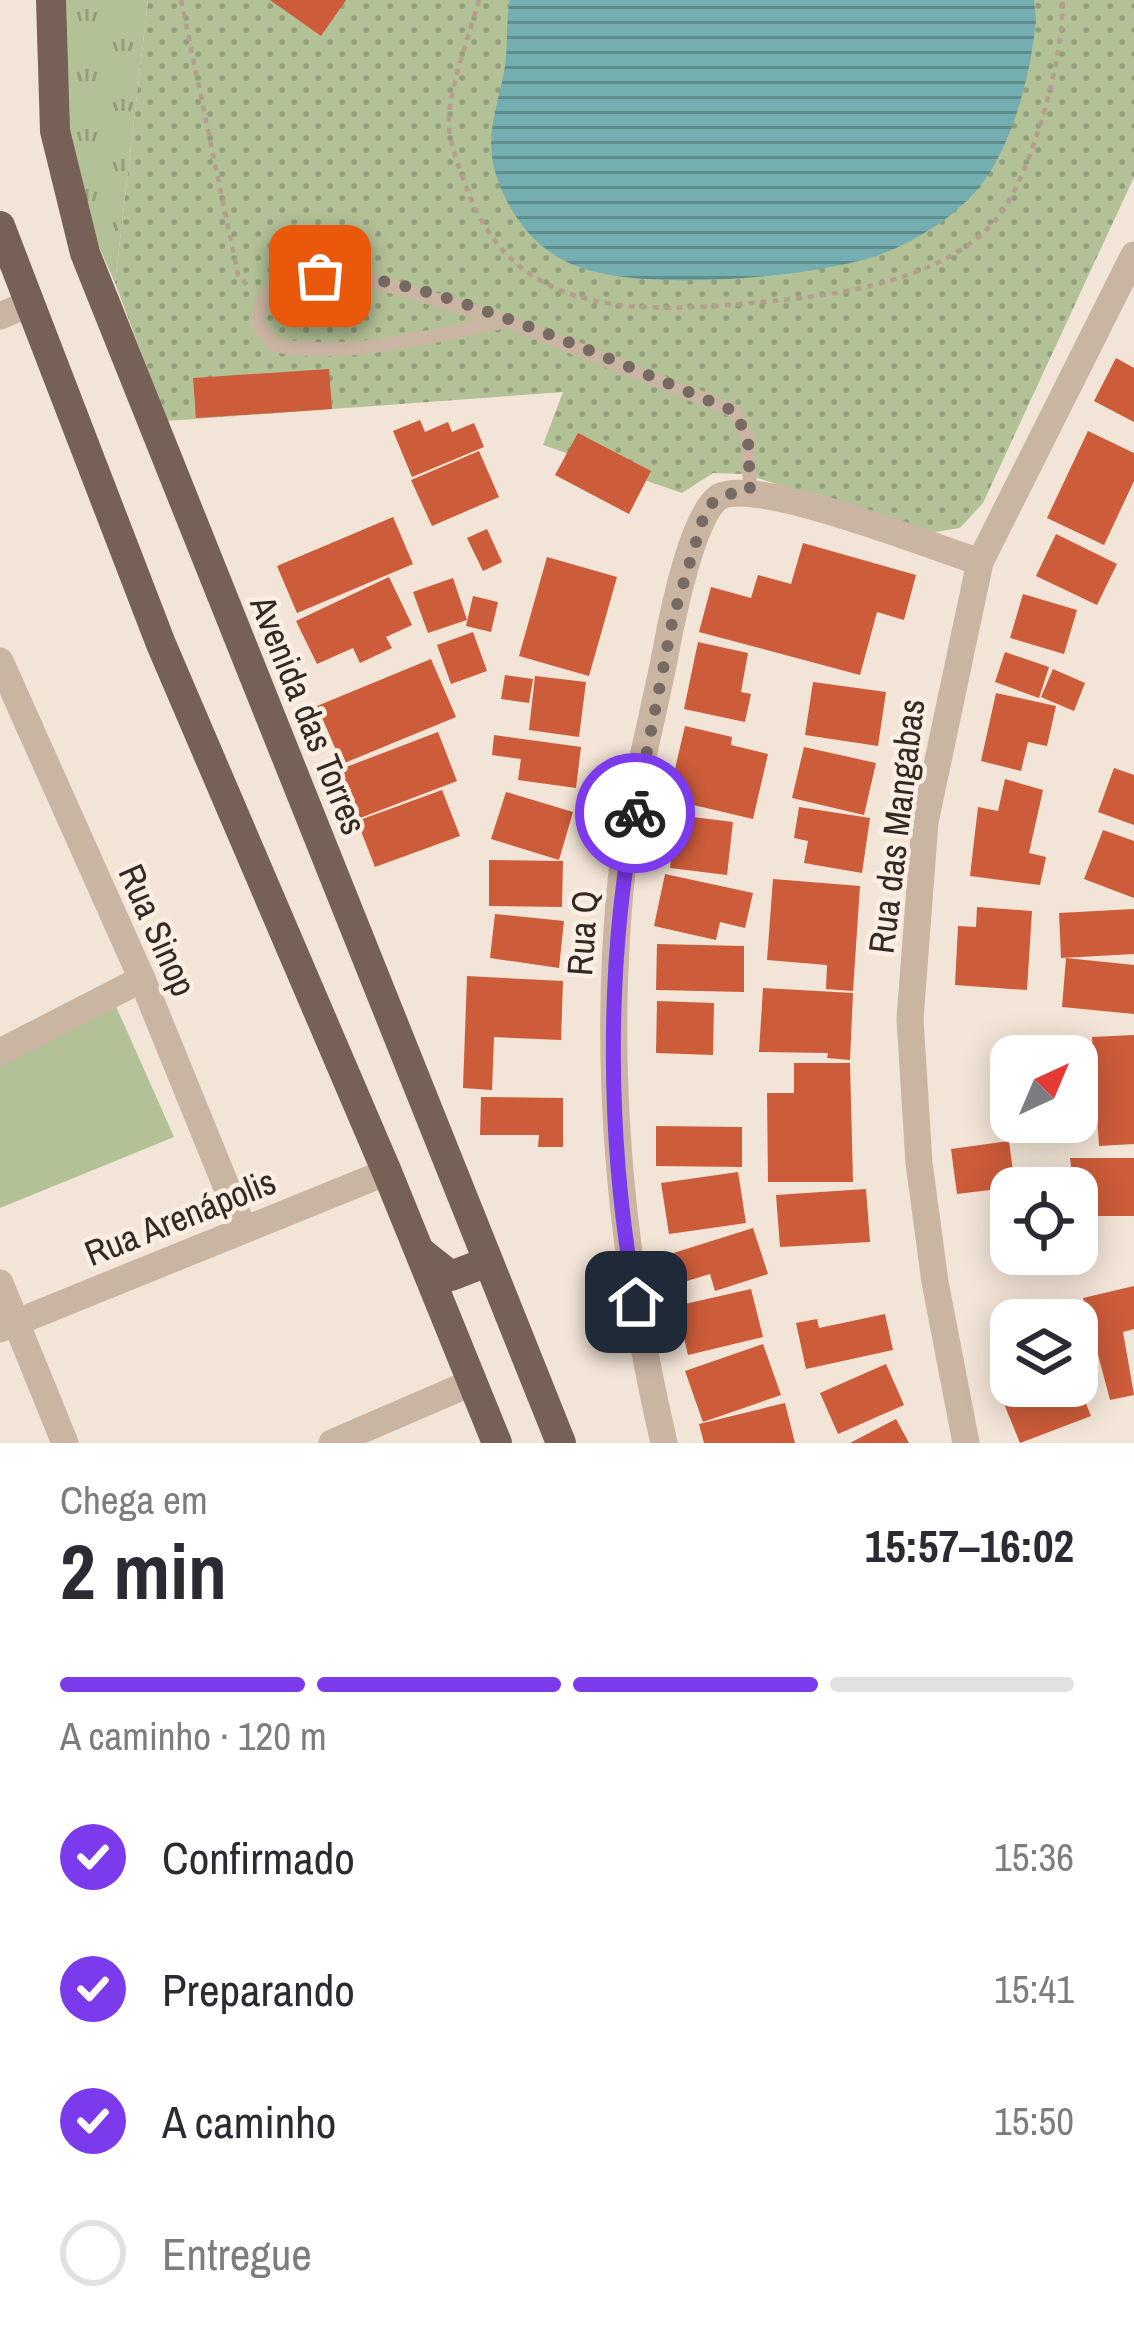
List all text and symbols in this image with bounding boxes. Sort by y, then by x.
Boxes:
pin [269,225,371,327]
icon: bag [287,243,353,309]
street label: Avenida das Torres [239,588,379,841]
street label: Rua das Mangabas [857,696,935,956]
courier [575,753,695,873]
icon: bike [602,780,668,846]
street label: Rua Sinop [108,857,208,1003]
street label: Rua Q [555,889,609,977]
north arrow [990,1035,1098,1143]
map controls [990,1035,1098,1407]
street label: Rua Arenápolis [77,1157,283,1277]
button: locate [990,1167,1098,1275]
pin [585,1251,687,1353]
icon: home [603,1269,669,1335]
button: layers [990,1299,1098,1407]
text: Chega em [60,1474,208,1526]
text: 15:57–16:02 [865,1515,1074,1576]
text: 2 min [60,1518,227,1623]
text: A caminho · 120 m [60,1710,327,1762]
icon: check [60,1824,126,1890]
text: Confirmado [162,1827,355,1888]
text: 15:36 [994,1831,1074,1883]
icon: check [60,1956,126,2022]
text: Preparando [162,1959,355,2020]
text: 15:41 [994,1963,1074,2015]
icon: check [60,2088,126,2154]
text: A caminho [162,2091,336,2152]
text: 15:50 [994,2095,1074,2147]
text: Entregue [162,2223,312,2284]

